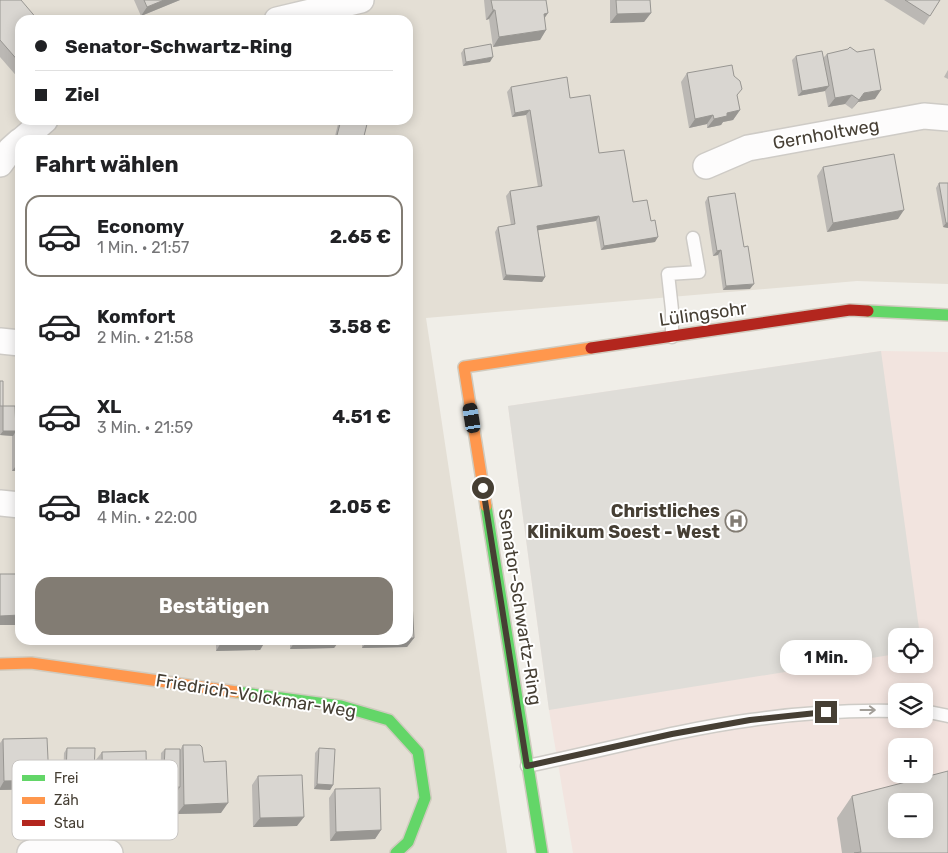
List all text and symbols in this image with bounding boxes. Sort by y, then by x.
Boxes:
text: Senator-Schwartz-Ring [65,35,292,58]
text: Ziel [65,83,100,106]
street label: Gernholtweg [771,114,881,154]
text: Fahrt wählen [35,151,179,178]
icon: car [37,214,82,259]
text: Economy [97,215,184,238]
text: 2.65 € [330,225,391,248]
text: 1 Min. · 21:57 [97,238,189,257]
street label: Lülingsohr [658,297,748,331]
icon: car [37,304,82,349]
text: Komfort [97,305,175,328]
text: 3.58 € [329,315,391,338]
text: 2 Min. · 21:58 [97,328,194,347]
icon: car [37,394,82,439]
text: XL [97,395,121,418]
car [462,402,481,434]
text: 4.51 € [332,405,391,428]
text: 3 Min. · 21:59 [97,418,193,437]
route start [472,477,494,499]
icon: car [37,484,82,529]
text: Black [97,485,149,508]
text: 2.05 € [329,495,391,518]
place label: Christliches Klinikum Soest - West [527,500,720,543]
street label: Senator-Schwartz-Ring [494,507,546,707]
text: 4 Min. · 22:00 [97,508,197,527]
hospital icon: Christliches Klinikum Soest - West [724,509,748,533]
button: Bestätigen [35,577,393,635]
map controls [888,628,933,838]
button: locate [888,628,933,673]
callout: 1 Min. [780,640,872,674]
text: 1 Min. [804,648,848,667]
street label: Friedrich-Volckmar-Weg [154,669,358,723]
button: layers [888,683,933,728]
route end [815,701,837,723]
one-way arrow [860,705,876,715]
button: + [888,738,933,783]
legend [12,760,178,840]
text: Frei [54,770,78,787]
text: Zäh [54,792,79,809]
button: − [888,793,933,838]
text: Stau [54,815,84,832]

